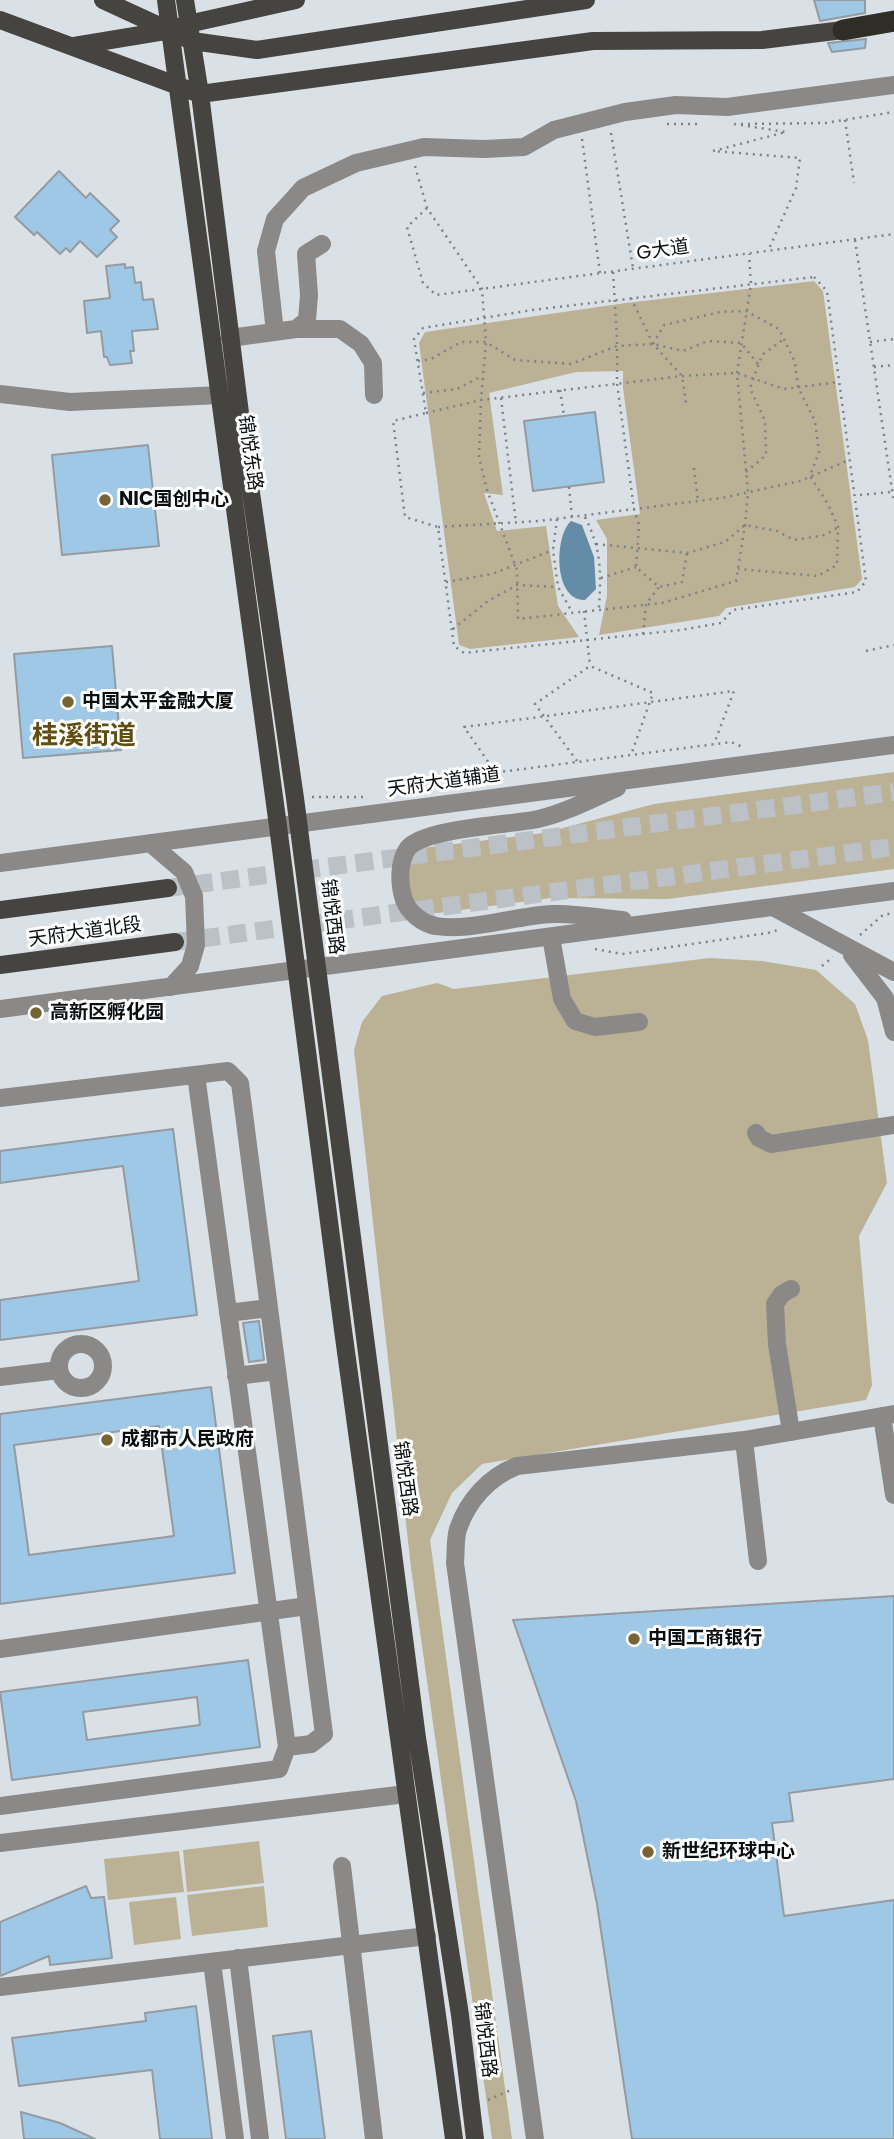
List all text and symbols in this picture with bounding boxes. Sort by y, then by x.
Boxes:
street label: G大道 [635,236,691,266]
street label: 锦悦东路 [232,414,266,492]
place label: NIC国创中心 [119,489,229,511]
marker: NIC国创中心 [97,492,113,508]
place label: 中国太平金融大厦 [82,691,234,713]
marker: 中国太平金融大厦 [60,694,76,710]
district label: 桂溪街道 [32,721,136,753]
street label: 天府大道辅道 [386,764,502,802]
street label: 锦悦西路 [315,878,347,956]
street label: 天府大道北段 [27,914,143,952]
place label: 高新区孵化园 [50,1002,164,1024]
marker: 高新区孵化园 [28,1005,44,1021]
place label: 成都市人民政府 [121,1429,254,1451]
marker: 成都市人民政府 [99,1432,115,1448]
street label: 锦悦西路 [387,1440,421,1518]
place label: 中国工商银行 [648,1628,762,1650]
marker: 中国工商银行 [626,1631,642,1647]
place label: 新世纪环球中心 [662,1841,795,1863]
marker: 新世纪环球中心 [640,1844,656,1860]
street label: 锦悦西路 [468,2001,500,2079]

